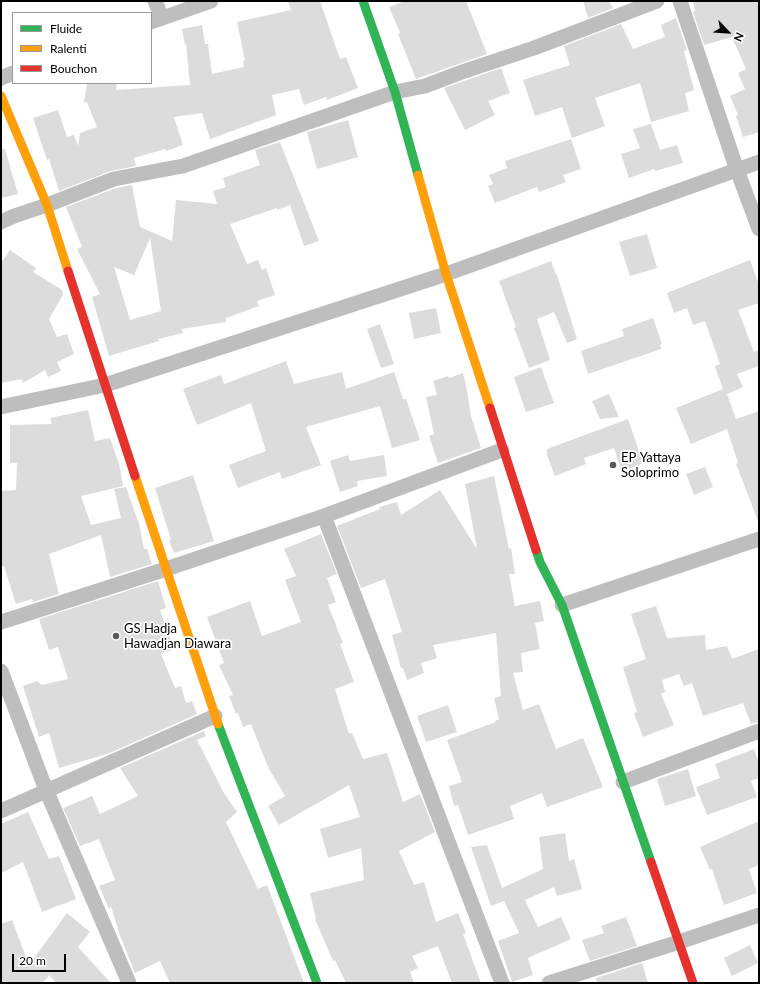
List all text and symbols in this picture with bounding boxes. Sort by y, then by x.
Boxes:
legend [12,12,152,84]
north arrow [708,12,748,52]
text: Fluide [50,21,82,36]
text: N [732,31,747,44]
text: Ralenti [50,41,87,56]
text: Bouchon [50,61,97,76]
place label: EP Yattaya Soloprimo [621,450,681,481]
marker: EP Yattaya Soloprimo [608,460,618,470]
place label: GS Hadja Hawadjan Diawara [124,621,231,652]
marker: GS Hadja Hawadjan Diawara [111,631,121,641]
scale bar [14,946,68,972]
text: 20 m [19,953,46,968]

